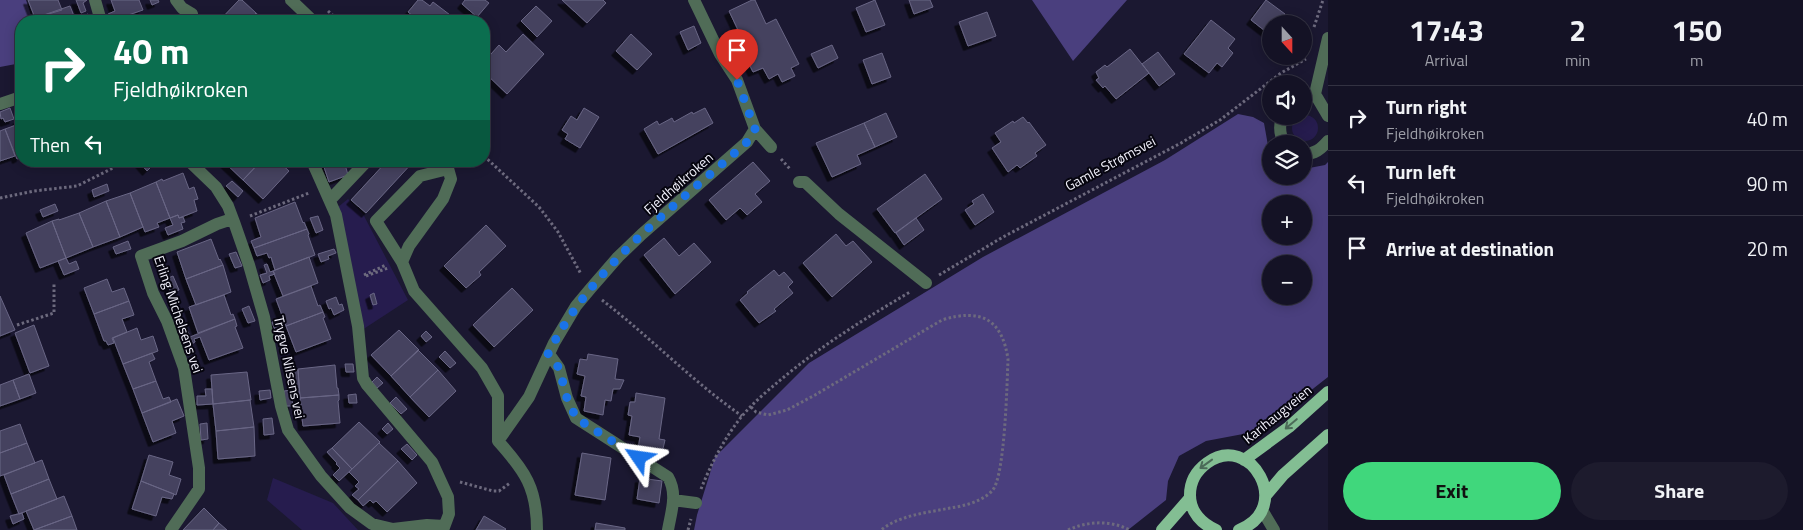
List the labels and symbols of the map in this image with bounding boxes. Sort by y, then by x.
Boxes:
north arrow [1262,15,1312,65]
pin [716,29,758,80]
street label: Gamle Strømsvei [1061,130,1159,196]
street label: Fjeldhøikroken [639,147,717,219]
street label: Erling Michelsens vei [149,252,209,376]
street label: Trygve Nilsens vei [269,314,311,420]
street label: Karihaugveien [1238,380,1316,448]
one-way arrow [1285,419,1298,430]
position arrow [612,431,664,483]
one-way arrow [1199,459,1213,469]

